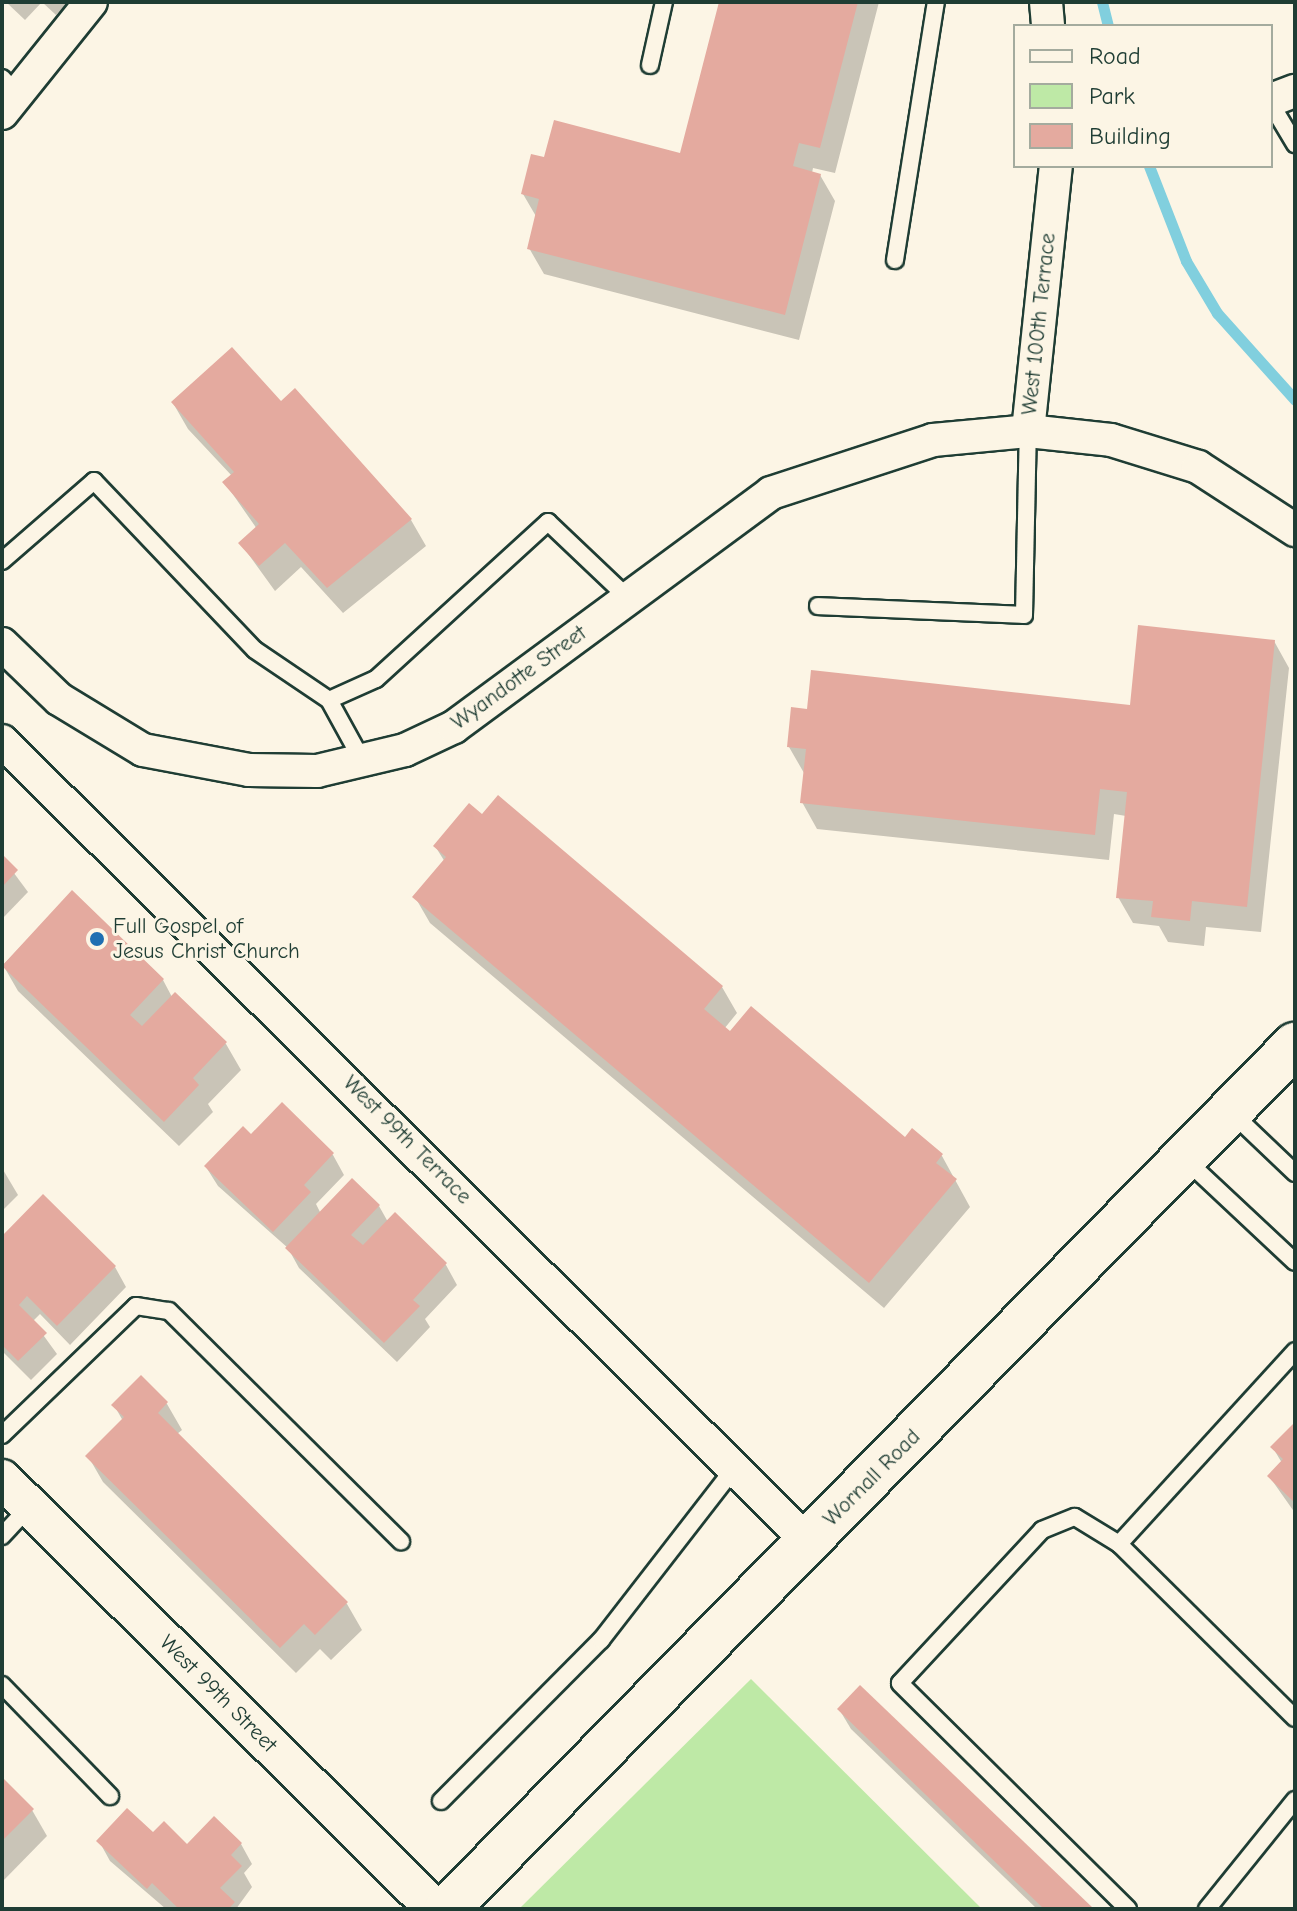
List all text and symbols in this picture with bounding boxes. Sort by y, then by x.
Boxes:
legend [1013,24,1273,168]
text: Road [1089,42,1141,70]
text: Park [1089,82,1135,110]
text: Building [1089,122,1171,150]
street label: West 100th Terrace [1016,232,1062,416]
street label: Wyandotte Street [446,620,592,736]
place label: Full Gospel of Jesus Christ Church [113,913,300,964]
marker: Full Gospel of Jesus Christ Church [88,930,106,948]
street label: West 99th Terrace [337,1070,477,1210]
street label: Wornall Road [818,1424,926,1532]
street label: West 99th Street [154,1630,282,1758]

